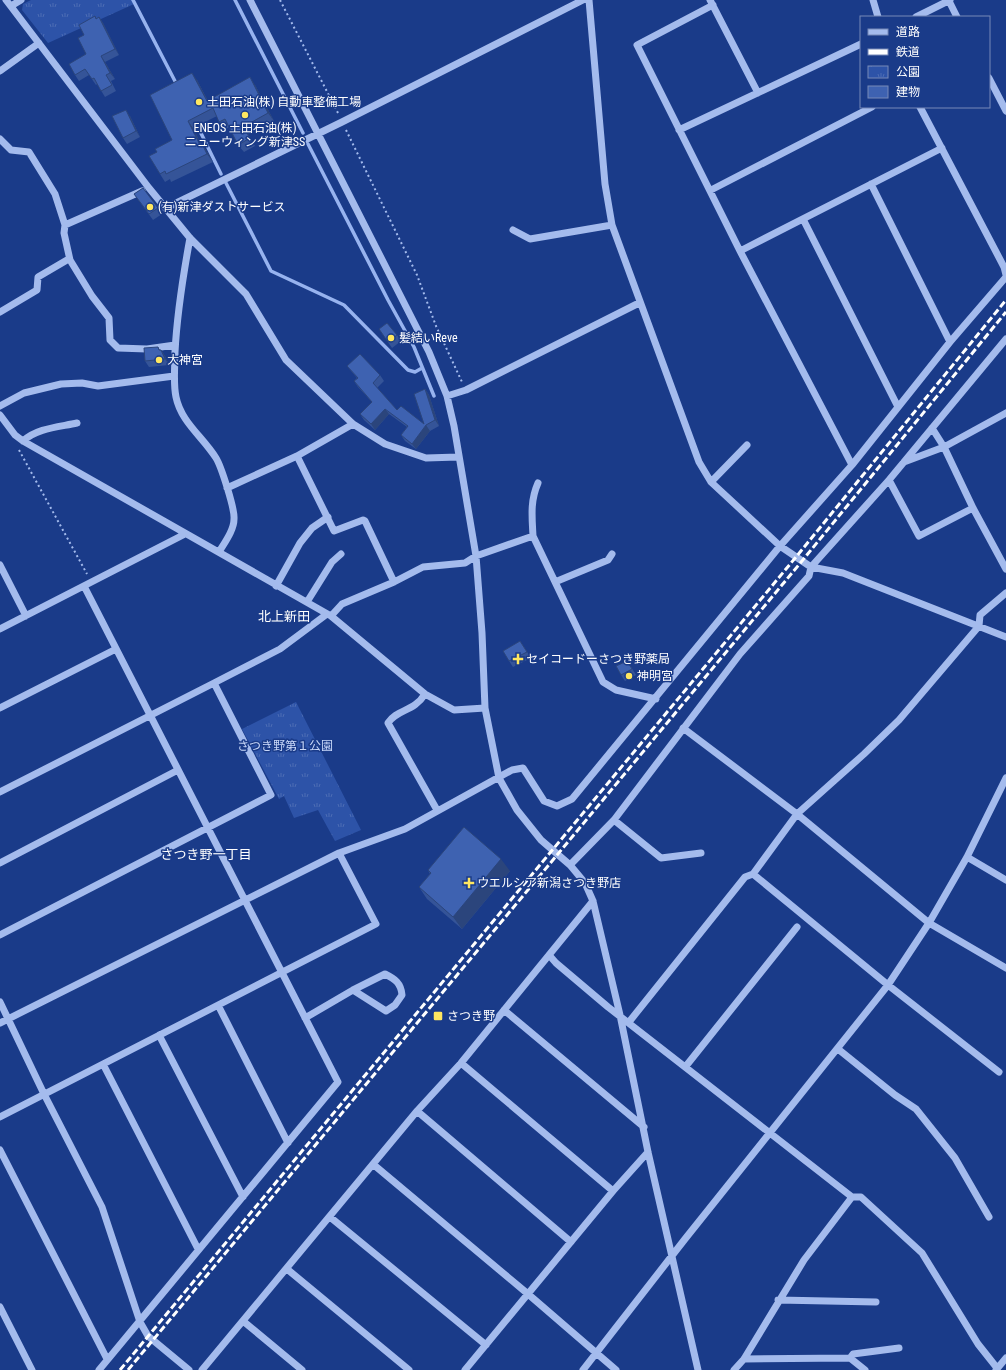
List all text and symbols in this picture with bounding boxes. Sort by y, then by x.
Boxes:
legend [860,16,990,108]
text: 道路 [896,25,920,39]
text: 鉄道 [896,45,920,59]
text: 公園 [896,65,920,79]
text: 建物 [896,85,920,99]
place label: 土田石油(株) 自動車整備工場 [207,95,361,109]
marker: 土田石油(株) 自動車整備工場 [194,97,204,107]
marker: ENEOS 土田石油(株) ニューウィング新津SS [240,110,250,120]
place label: ENEOS 土田石油(株) ニューウィング新津SS [185,121,305,149]
place label: (有)新津ダストサービス [158,200,286,214]
marker: (有)新津ダストサービス [145,202,155,212]
place label: 髪結いReve [399,331,458,345]
marker: 髪結いReve [386,333,396,343]
place label: 大神宮 [167,353,203,367]
marker: 大神宮 [154,355,164,365]
district label: 北上新田 [258,609,310,624]
place label: セイコードーさつき野薬局 [526,652,670,666]
marker: セイコードーさつき野薬局 [513,654,523,664]
place label: 神明宮 [637,669,673,683]
marker: 神明宮 [624,671,634,681]
park label: さつき野第１公園 [237,739,333,753]
district label: さつき野一丁目 [160,847,252,862]
place label: ウエルシア新潟さつき野店 [477,876,621,890]
marker: ウエルシア新潟さつき野店 [464,878,474,888]
place label: さつき野 [447,1009,495,1023]
marker: さつき野 [432,1010,444,1022]

